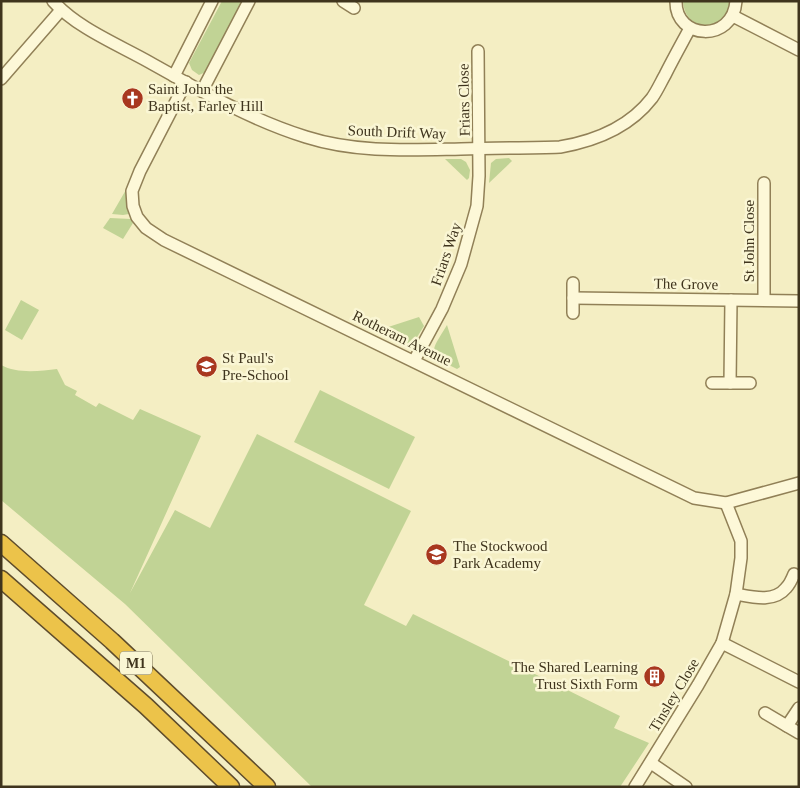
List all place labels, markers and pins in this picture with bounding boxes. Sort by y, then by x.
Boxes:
place label: Saint John the Baptist, Farley Hill [148,81,263,114]
church icon: Saint John the Baptist, Farley Hill [120,86,144,110]
place label: St Paul's Pre-School [222,350,289,383]
school or university icon: St Paul's Pre-School [194,355,218,379]
place label: The Stockwood Park Academy [453,538,548,571]
school or university icon: The Stockwood Park Academy [425,543,449,567]
place label: The Shared Learning Trust Sixth Form [511,659,638,692]
building icon: The Shared Learning Trust Sixth Form [642,664,666,688]

